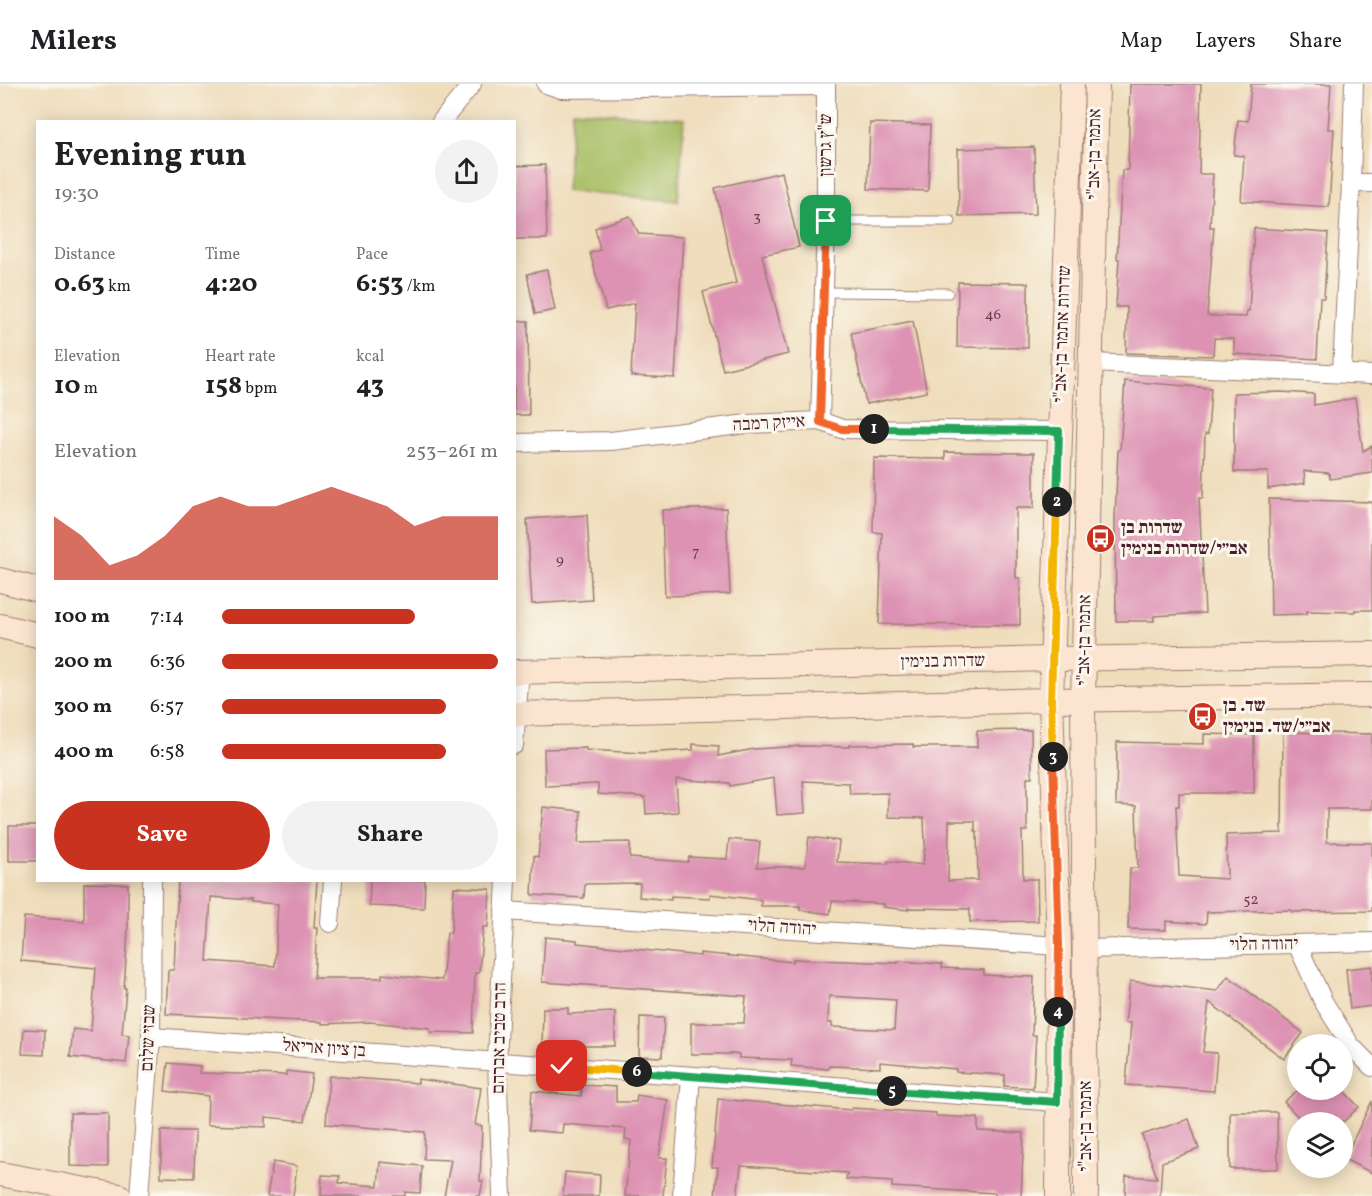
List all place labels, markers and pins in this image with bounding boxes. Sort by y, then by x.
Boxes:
pin [800,195,851,246]
pin: 1 [859,414,889,444]
pin: 2 [1042,487,1072,517]
place label: שדרות בן אב״י/שדרות בנימין [1121,516,1248,562]
bus stop icon: שדרות בן אב״י/שדרות בנימין [1084,522,1116,554]
place label: שד. בן אב״י/שד. בנימין [1223,694,1331,740]
bus stop icon: שד. בן אב״י/שד. בנימין [1186,700,1218,732]
pin: 3 [1038,742,1068,772]
pin: 4 [1043,997,1073,1027]
pin [536,1040,587,1091]
pin: 6 [622,1057,652,1087]
pin: 5 [877,1076,907,1106]

